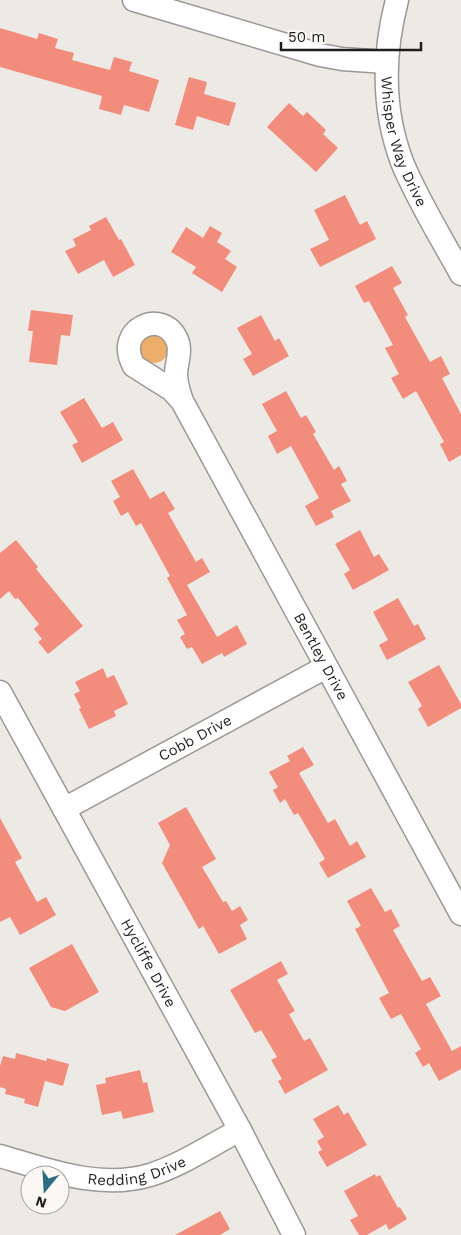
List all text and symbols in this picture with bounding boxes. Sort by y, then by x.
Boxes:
scale bar [281,20,421,52]
text: 50 m [288,28,325,46]
street label: Whisper Way Drive [378,76,431,210]
street label: Bentley Drive [290,610,352,703]
street label: Cobb Drive [155,711,235,765]
street label: Hycliffe Drive [117,915,180,1010]
street label: Redding Drive [87,1152,189,1189]
north arrow [20,1165,70,1215]
text: N [34,1193,48,1212]

